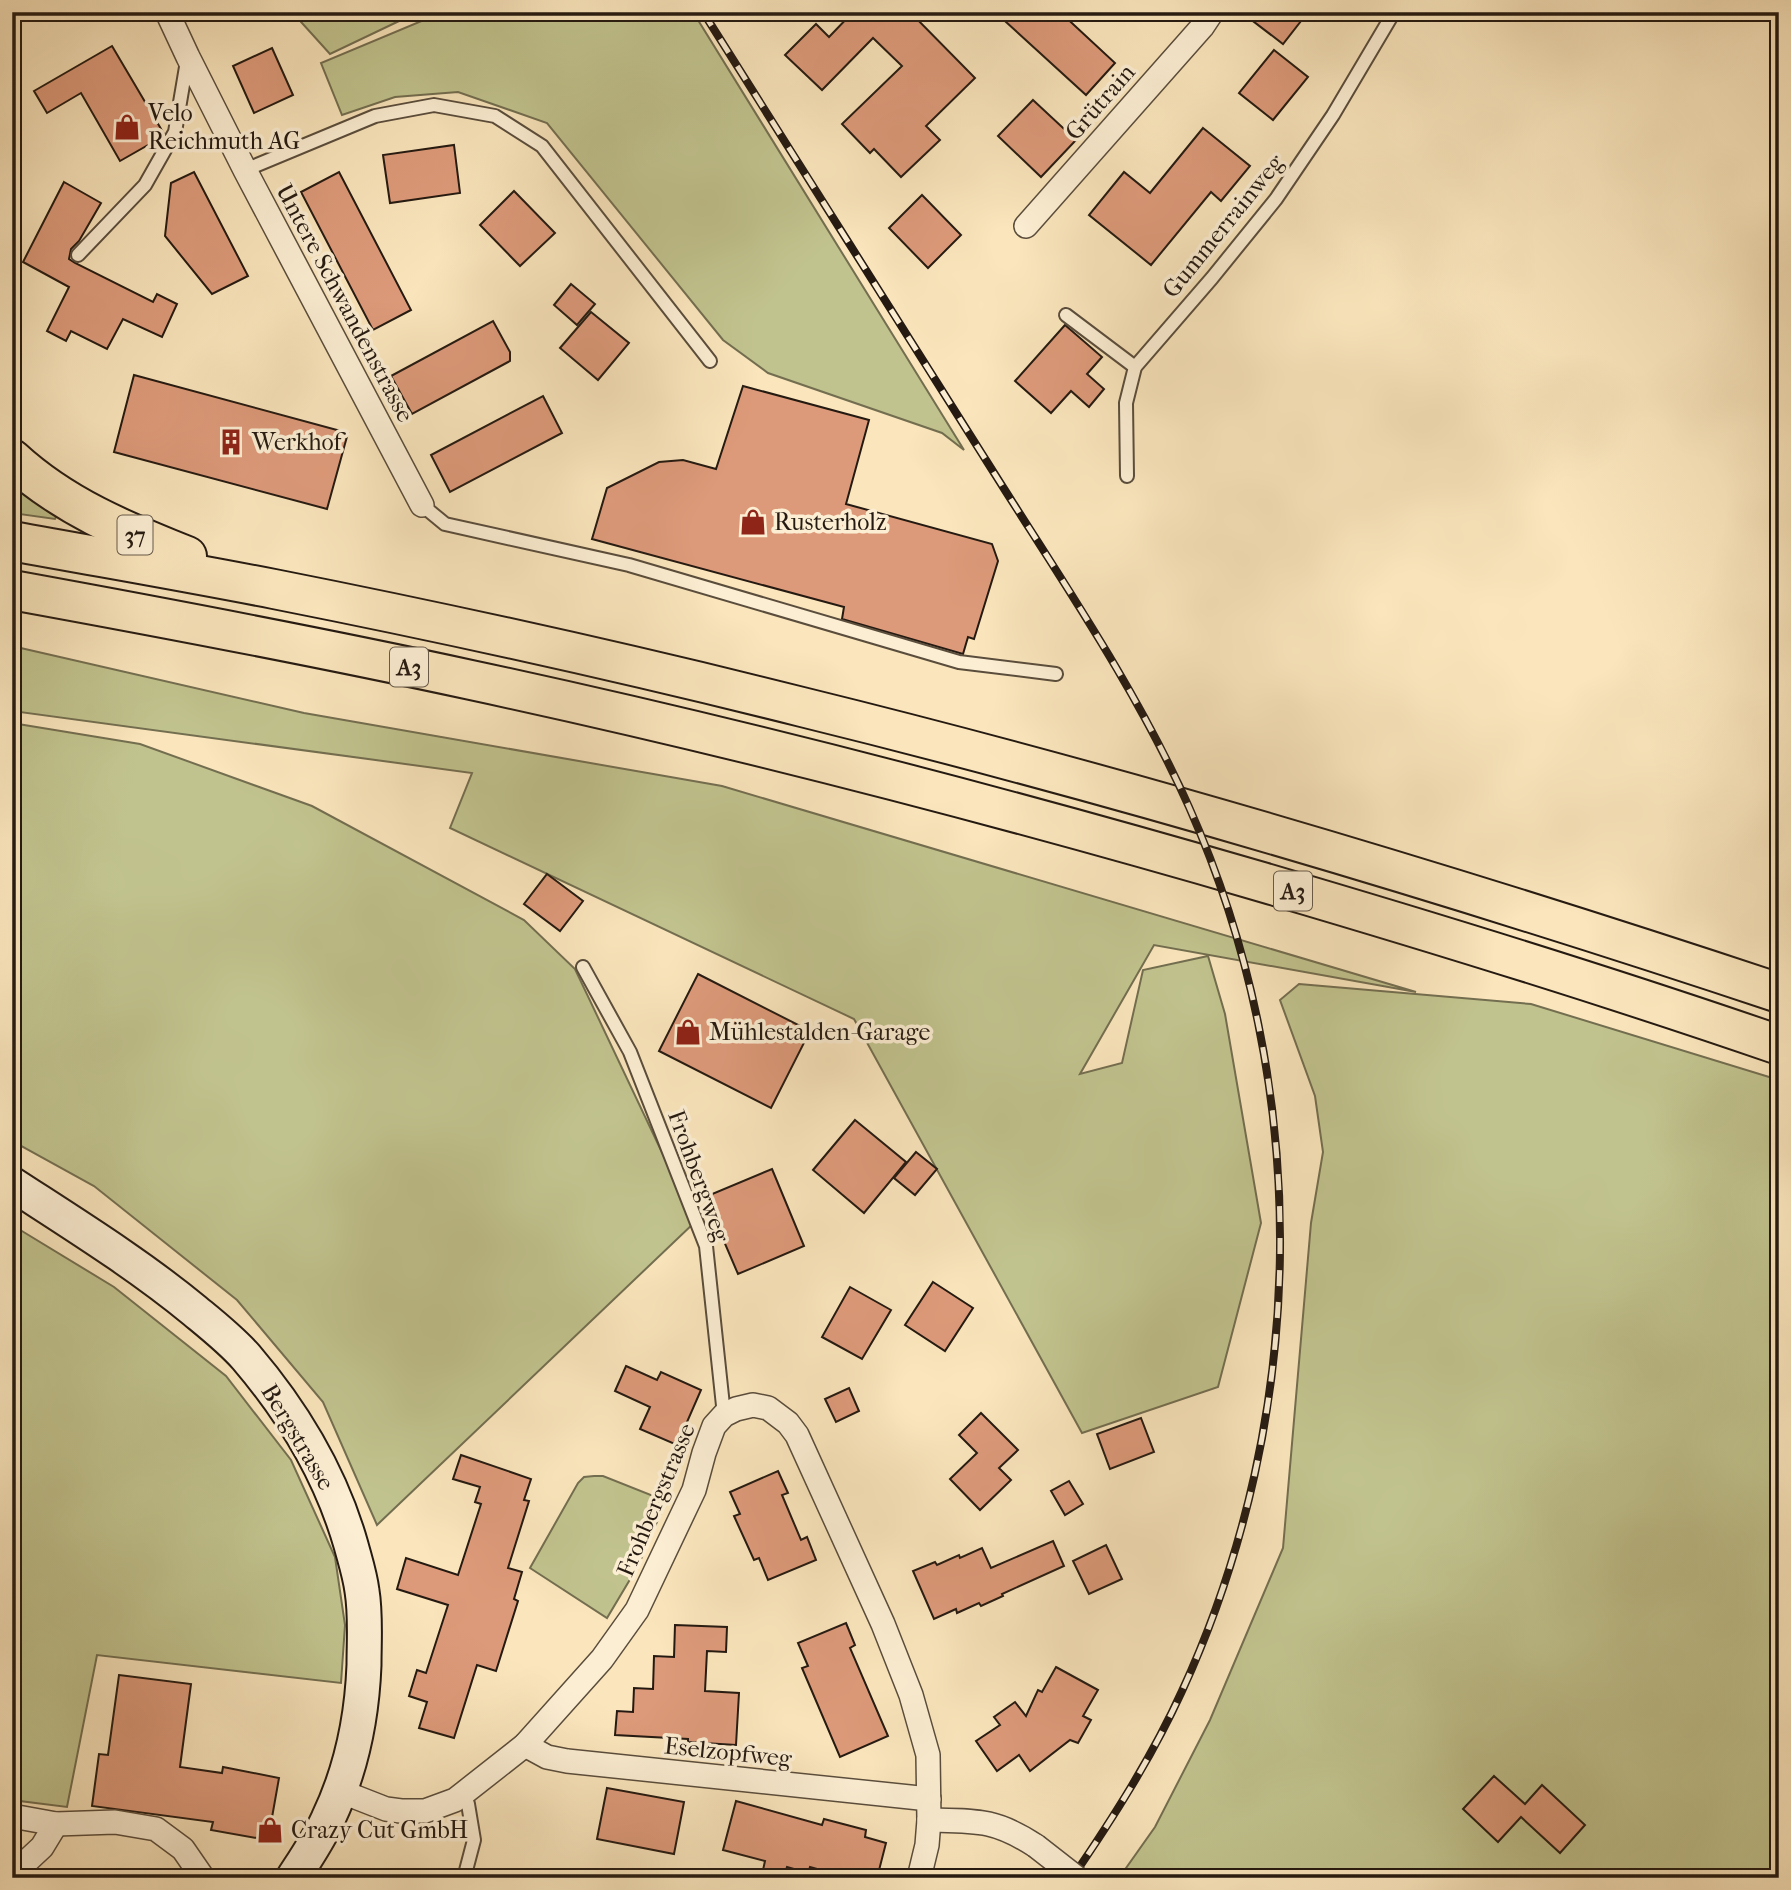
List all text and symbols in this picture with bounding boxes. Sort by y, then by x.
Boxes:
street label: Grütrain [1059,58,1141,146]
place label: Velo Reichmuth AG [147,99,300,155]
shop icon: Velo Reichmuth AG [112,112,142,142]
street label: Gummerrainweg [1157,148,1290,303]
street label: Untere Schwandenstrasse [270,179,420,427]
building icon: Werkhof [216,427,246,457]
place label: Werkhof [251,428,347,456]
shop icon: Rusterholz [738,507,768,537]
place label: Rusterholz [774,508,887,536]
road number: 37 [118,516,152,554]
road number: A3 [390,648,428,687]
road number: A3 [1274,872,1312,911]
shop icon: Mühlestalden-Garage [673,1017,703,1047]
place label: Mühlestalden-Garage [709,1018,930,1046]
street label: Frohbergweg [662,1106,736,1247]
street label: Bergstrasse [255,1379,341,1495]
street label: Frohbergstrasse [611,1419,701,1581]
street label: Eselzopfweg [663,1731,794,1773]
shop icon: Crazy Cut GmbH [255,1815,285,1845]
place label: Crazy Cut GmbH [291,1816,468,1844]

